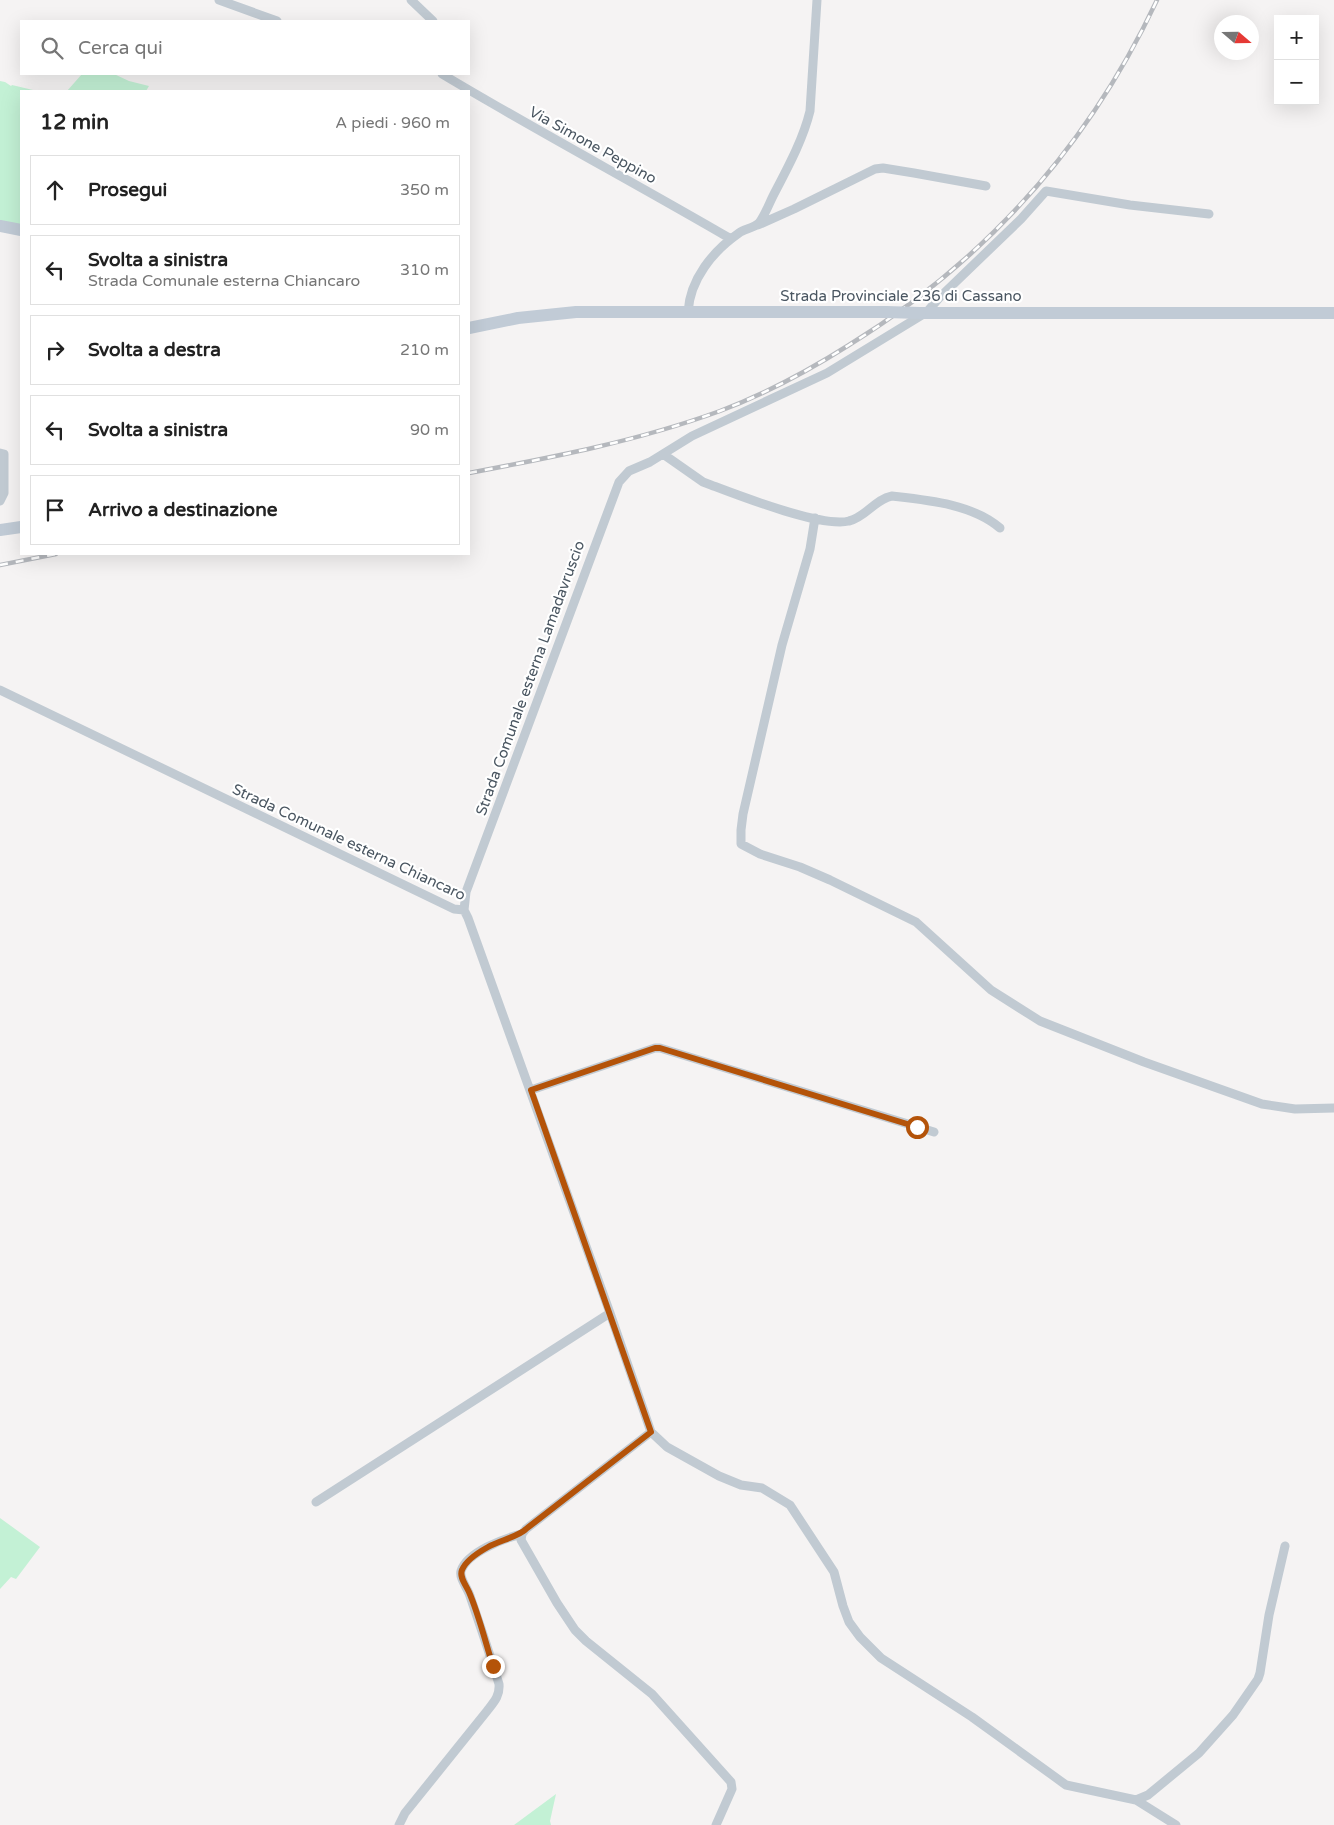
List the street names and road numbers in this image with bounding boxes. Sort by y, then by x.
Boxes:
street label: Via Simone Peppino [526,102,660,188]
street label: Strada Provinciale 236 di Cassano [780,287,1022,305]
street label: Strada Comunale esterna Lamadavruscio [472,538,588,818]
street label: Strada Comunale esterna Chiancaro [229,780,469,904]

